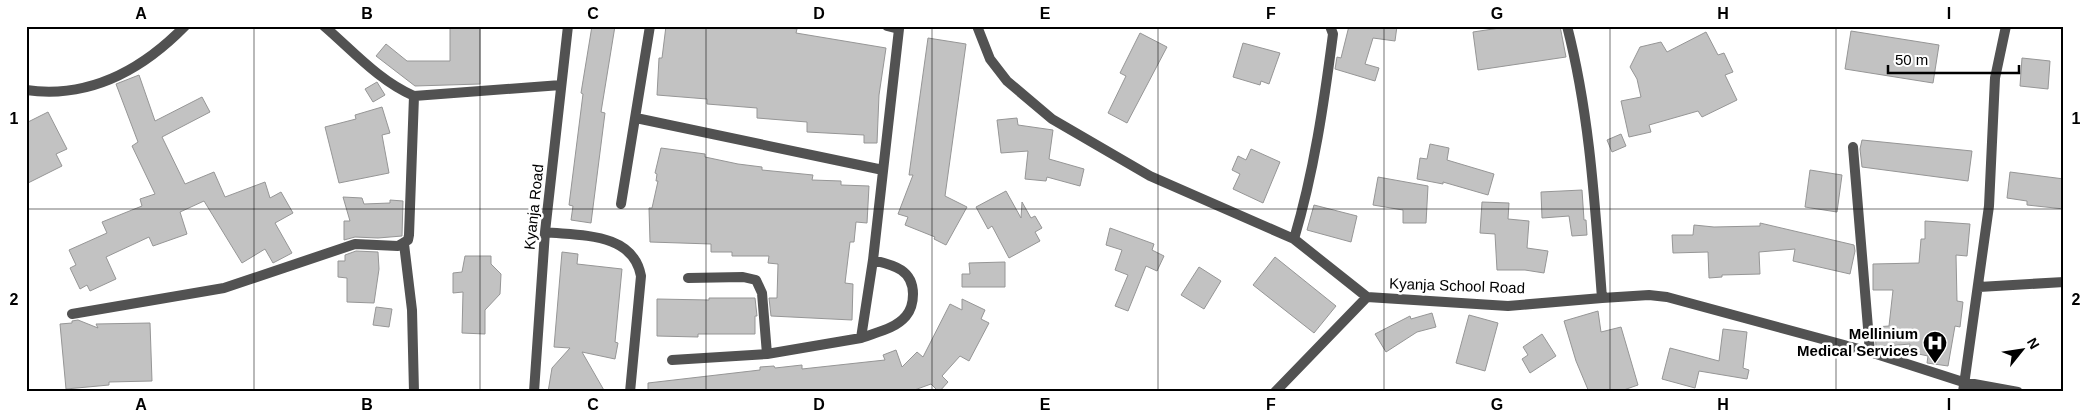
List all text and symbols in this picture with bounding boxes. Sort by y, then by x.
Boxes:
text: A [135,5,147,22]
text: B [361,5,373,22]
text: C [587,5,599,22]
text: D [813,5,825,22]
text: E [1040,5,1051,22]
text: F [1266,5,1276,22]
text: G [1491,5,1503,22]
text: H [1717,5,1729,22]
text: I [1947,5,1951,22]
scale bar [1888,42,2019,74]
text: 50 m [1895,51,1928,68]
text: 1 [10,110,19,127]
text: 1 [2072,110,2081,127]
street label: Kyanja Road [521,163,546,251]
street label: Kyanja School Road [1389,275,1525,296]
text: 2 [10,291,19,308]
text: 2 [2072,291,2081,308]
place label: Mellinium Medical Services [1797,325,1918,359]
north arrow [1998,326,2048,376]
hospital icon: Mellinium Medical Services [1922,330,1948,364]
text: N [2024,335,2043,352]
text: A [135,396,147,413]
text: B [361,396,373,413]
text: C [587,396,599,413]
text: D [813,396,825,413]
text: E [1040,396,1051,413]
text: F [1266,396,1276,413]
text: G [1491,396,1503,413]
text: H [1717,396,1729,413]
text: I [1947,396,1951,413]

